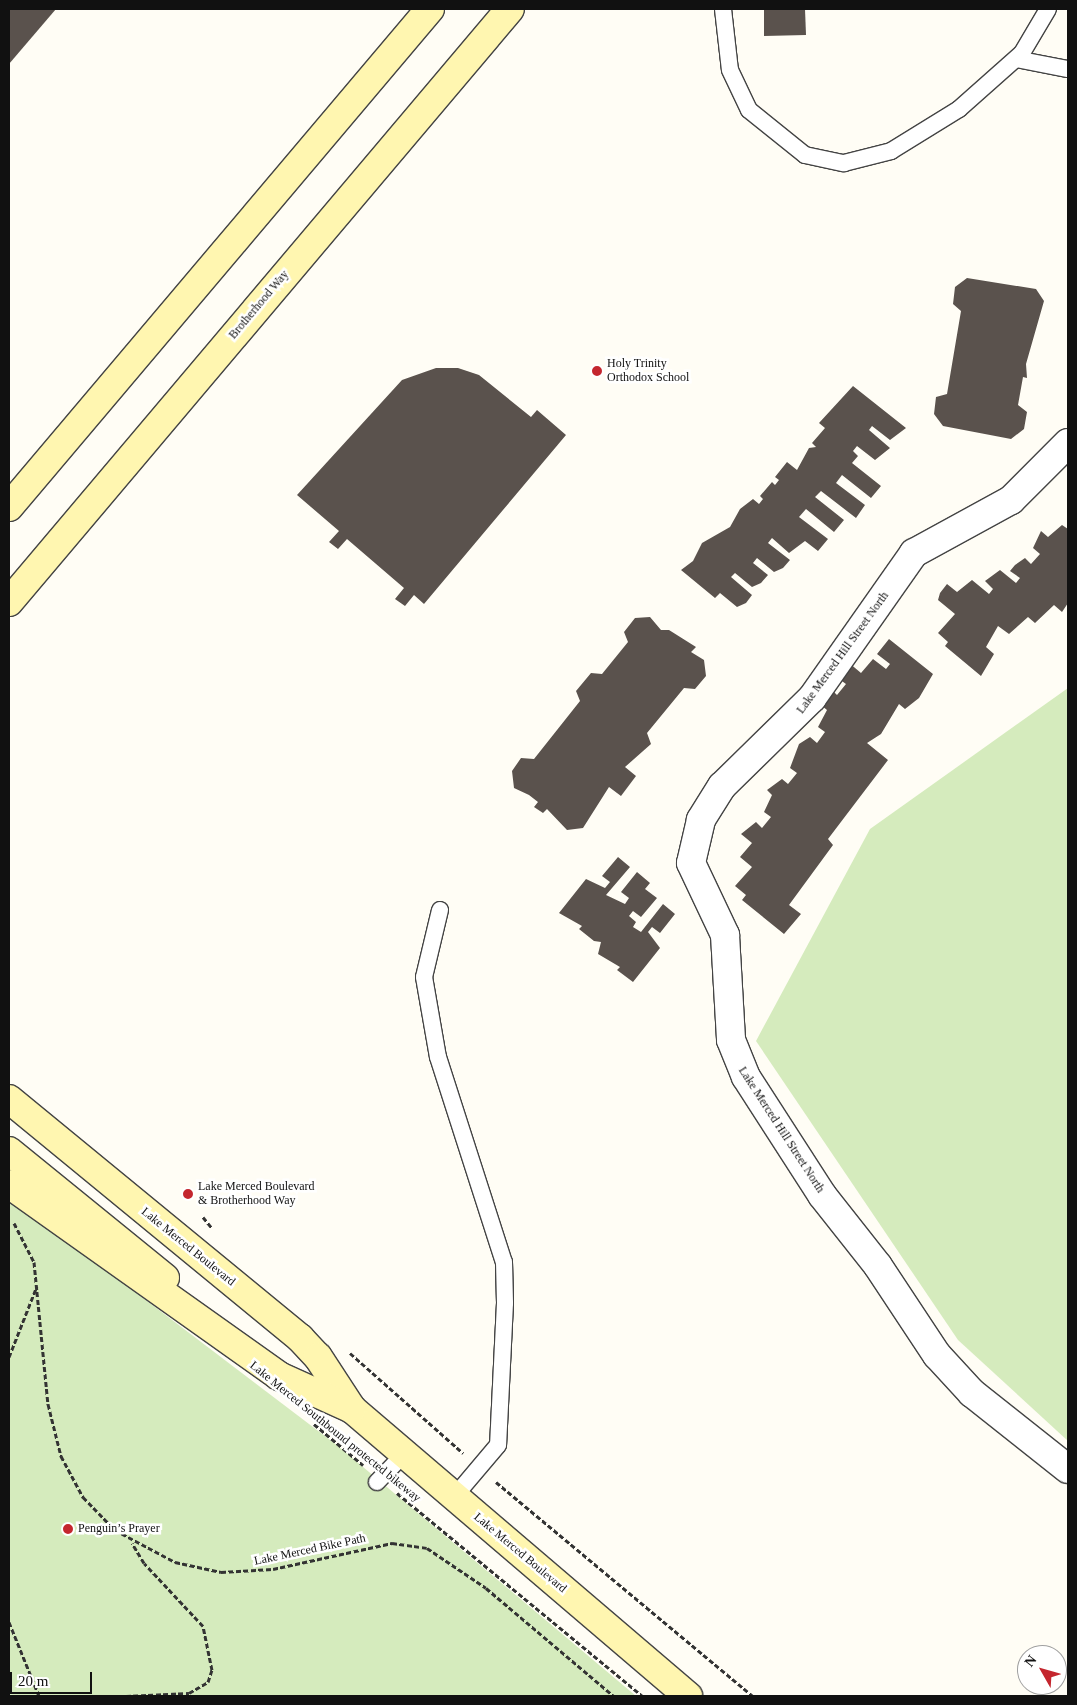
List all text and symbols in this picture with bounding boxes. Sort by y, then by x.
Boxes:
street label: Brotherhood Way [226,268,292,342]
place label: Holy Trinity Orthodox School [607,357,689,385]
marker: Holy Trinity Orthodox School [591,365,603,377]
street label: Lake Merced Hill Street North [794,589,892,717]
street label: Lake Merced Hill Street North [735,1064,827,1196]
place label: Lake Merced Boulevard & Brotherhood Way [198,1180,315,1208]
marker: Lake Merced Boulevard & Brotherhood Way [182,1188,194,1200]
street label: Lake Merced Boulevard [138,1205,238,1289]
street label: Lake Merced Southbound protected bikeway [247,1358,423,1506]
street label: Lake Merced Boulevard [471,1510,569,1596]
place label: Penguin’s Prayer [78,1522,160,1536]
marker: Penguin’s Prayer [62,1523,74,1535]
street label: Lake Merced Bike Path [253,1531,367,1569]
north arrow [1017,1645,1067,1695]
text: N [1022,1652,1040,1670]
scale bar [12,1662,95,1694]
text: 20 m [18,1673,48,1689]

